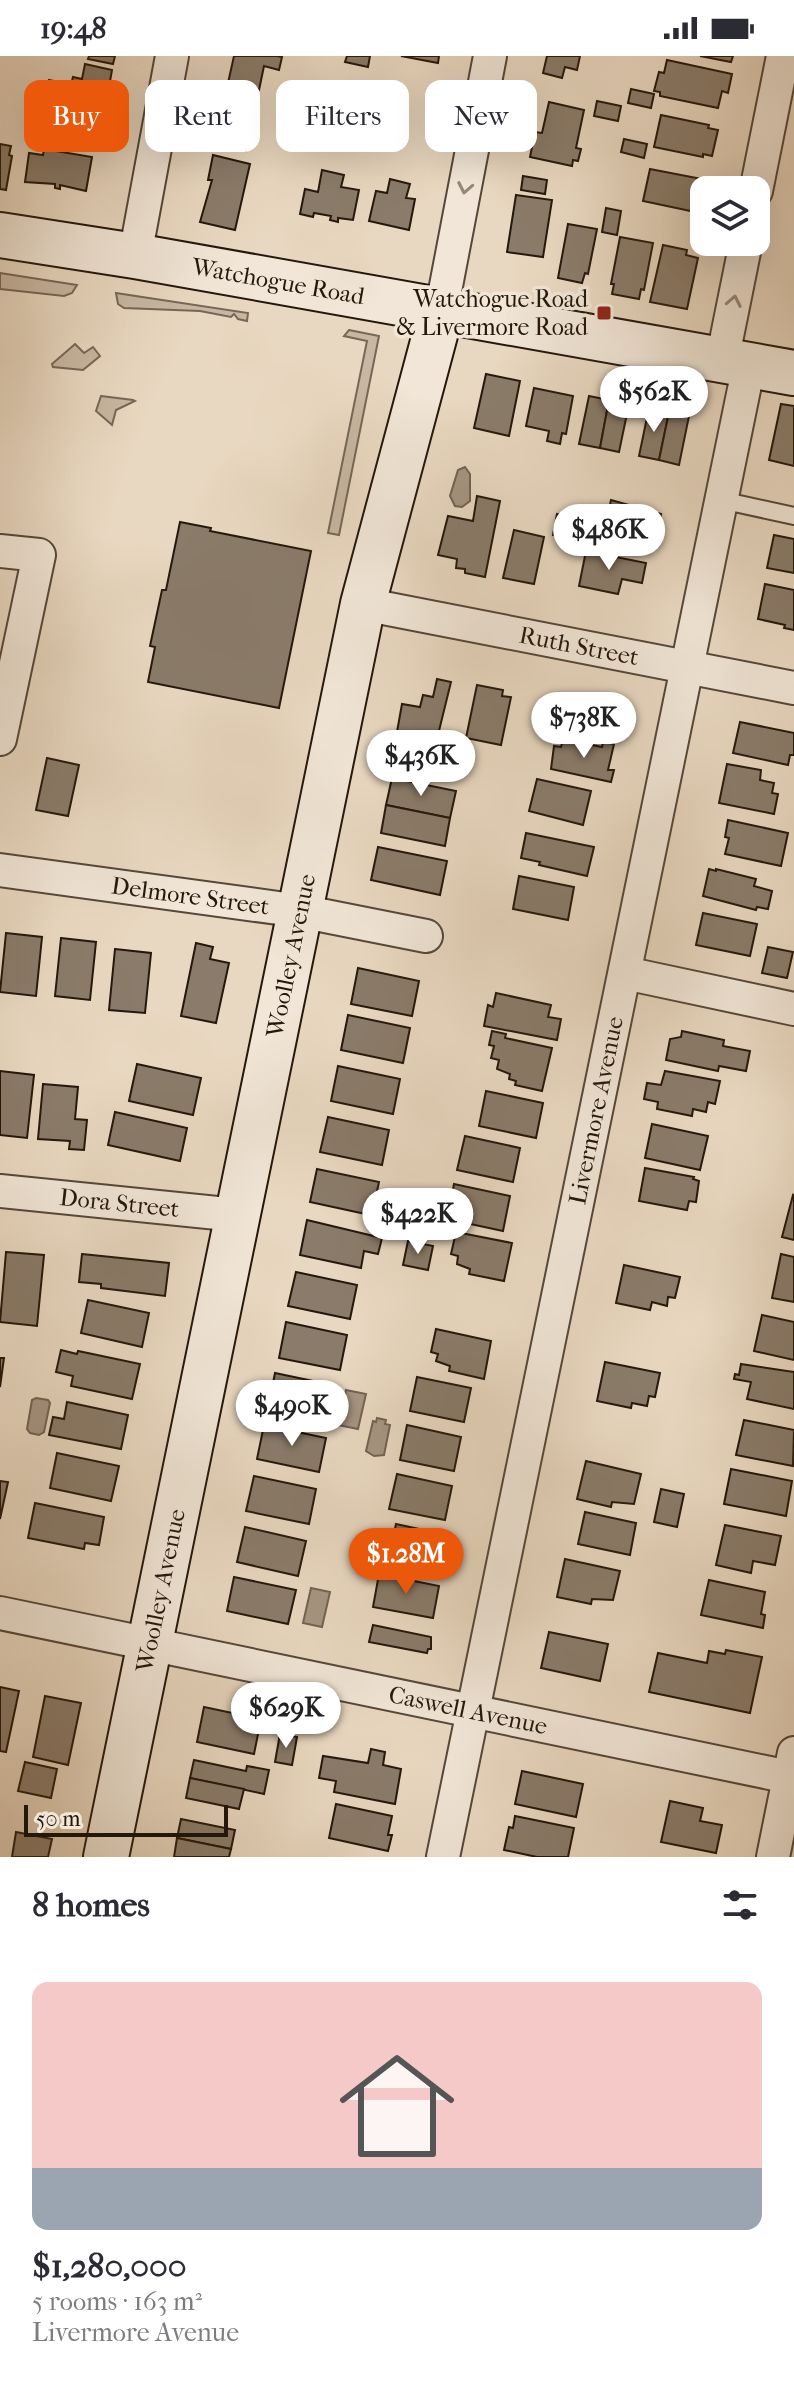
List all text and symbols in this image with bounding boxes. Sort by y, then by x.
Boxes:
text: 19:48 [40,11,107,46]
chip: Buy [24,80,129,152]
chip: Rent [145,80,260,152]
chip: Filters [276,80,409,152]
chip: New [425,80,537,152]
map controls [690,176,770,256]
button: layers [690,176,770,256]
one-way arrow [457,181,474,194]
street label: Watchogue Road [189,252,368,311]
place label: Watchogue Road & Livermore Road [396,285,589,341]
one-way arrow [725,295,742,309]
marker: Watchogue Road & Livermore Road [595,304,613,322]
pin: $562K [598,366,710,434]
text: $562K [618,376,690,407]
pin: $486K [553,504,665,572]
text: $486K [571,514,647,545]
street label: Ruth Street [517,621,641,671]
pin: $738K [528,692,640,760]
text: $738K [549,702,619,733]
pin: $436K [365,730,477,798]
text: $436K [384,740,458,771]
street label: Delmore Street [110,871,271,921]
street label: Woolley Avenue [260,871,321,1041]
street label: Livermore Avenue [563,1014,629,1207]
street label: Dora Street [58,1183,181,1223]
pin: $422K [362,1188,474,1256]
text: $422K [380,1198,456,1229]
pin: $490K [236,1380,348,1448]
text: $490K [254,1390,330,1421]
street label: Woolley Avenue [130,1506,191,1676]
pin: $1.28M [341,1528,471,1596]
text: $1.28M [367,1538,445,1569]
street label: Caswell Avenue [386,1680,550,1740]
pin: $629K [230,1682,342,1750]
text: $629K [249,1692,323,1723]
scale bar [24,1801,228,1837]
text: 50 m [36,1806,81,1832]
icon: filters [718,1883,762,1927]
text: 8 homes [32,1885,150,1925]
icon: home [325,2034,469,2178]
text: $1,280,000 [32,2246,187,2286]
text: 5 rooms · 163 m² [32,2286,202,2317]
text: Livermore Avenue [32,2317,239,2348]

